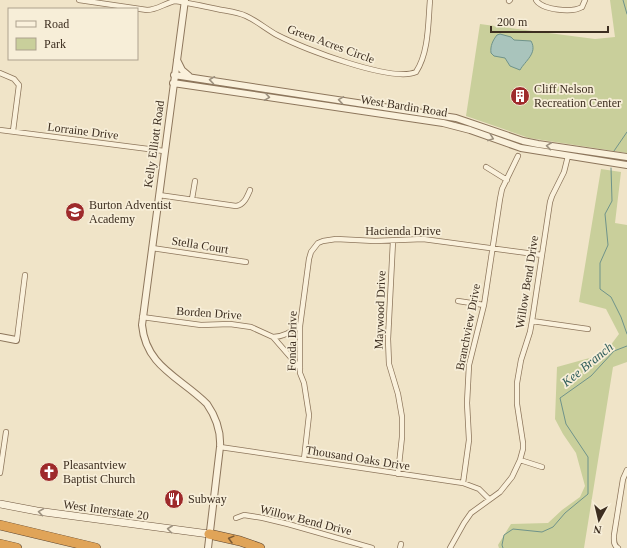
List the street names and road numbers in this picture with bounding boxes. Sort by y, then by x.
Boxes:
street label: Green Acres Circle [285,22,377,66]
street label: West Bardin Road [360,92,448,120]
street label: Kelly Elliott Road [141,99,167,189]
street label: Lorraine Drive [47,120,119,142]
street label: Hacienda Drive [365,224,441,238]
street label: Stella Court [170,234,230,257]
street label: Willow Bend Drive [513,234,541,330]
street label: Maywood Drive [372,270,388,350]
street label: Branchview Drive [453,282,483,372]
street label: Borden Drive [176,304,242,322]
street label: Fonda Drive [284,311,300,371]
street label: Thousand Oaks Drive [305,443,411,473]
street label: West Interstate 20 [62,497,150,523]
street label: Willow Bend Drive [259,502,353,538]

